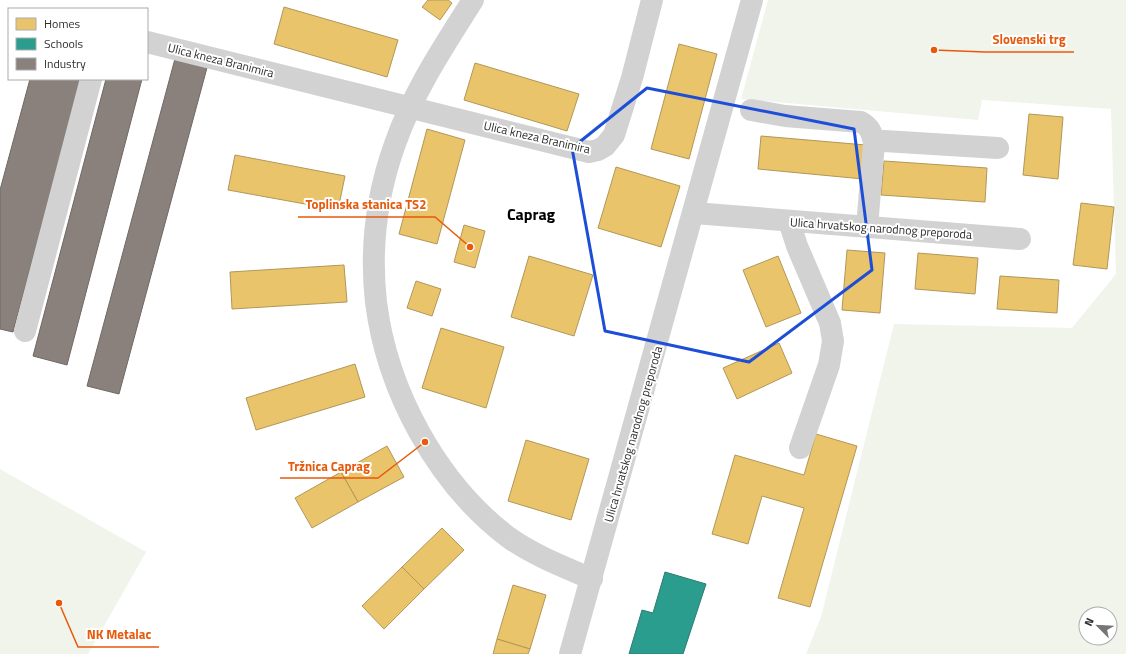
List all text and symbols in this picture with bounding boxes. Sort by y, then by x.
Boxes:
legend [8,8,148,80]
text: Homes [44,14,80,33]
callout: Slovenski trg [985,27,1074,52]
text: Slovenski trg [992,29,1066,49]
text: Schools [44,34,84,53]
street label: Ulica kneza Branimira [166,38,276,82]
text: Industry [44,54,86,73]
street label: Ulica kneza Branimira [482,116,592,158]
callout: Toplinska stanica TS2 [298,192,435,217]
text: Toplinska stanica TS2 [306,194,426,214]
district label: Caprag [507,202,556,226]
street label: Ulica hrvatskog narodnog preporoda [789,212,973,244]
street label: Ulica hrvatskog narodnog preporoda [599,344,667,524]
callout: Tržnica Caprag [280,453,378,478]
text: Tržnica Caprag [288,456,370,476]
north arrow [1078,606,1118,646]
text: N [1080,615,1098,629]
callout: NK Metalac [78,622,159,647]
text: NK Metalac [87,624,151,644]

